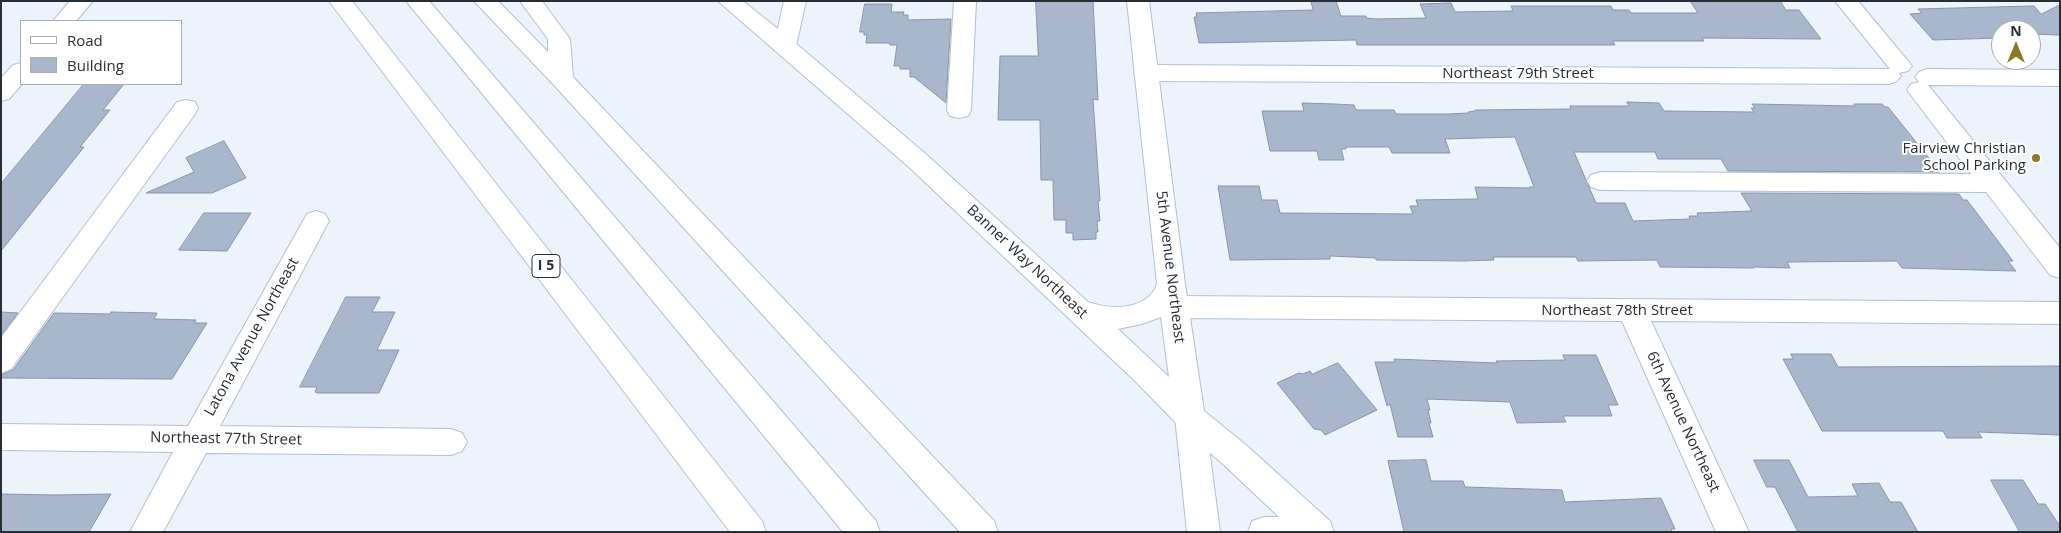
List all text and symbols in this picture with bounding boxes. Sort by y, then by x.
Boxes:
legend [20,20,182,85]
north arrow [1991,20,2041,70]
text: N [2010,21,2022,40]
text: Road [67,30,103,50]
text: Building [67,55,124,75]
street label: Northeast 79th Street [1442,65,1594,83]
place label: Fairview Christian School Parking [1902,140,2026,175]
marker: Fairview Christian School Parking [2030,152,2042,164]
street label: 5th Avenue Northeast [1152,190,1188,344]
street label: Banner Way Northeast [963,201,1091,323]
street label: Latona Avenue Northeast [201,255,303,419]
road number: I 5 [532,255,560,278]
street label: Northeast 78th Street [1541,302,1693,320]
street label: 6th Avenue Northeast [1642,349,1724,495]
street label: Northeast 77th Street [150,429,302,449]

